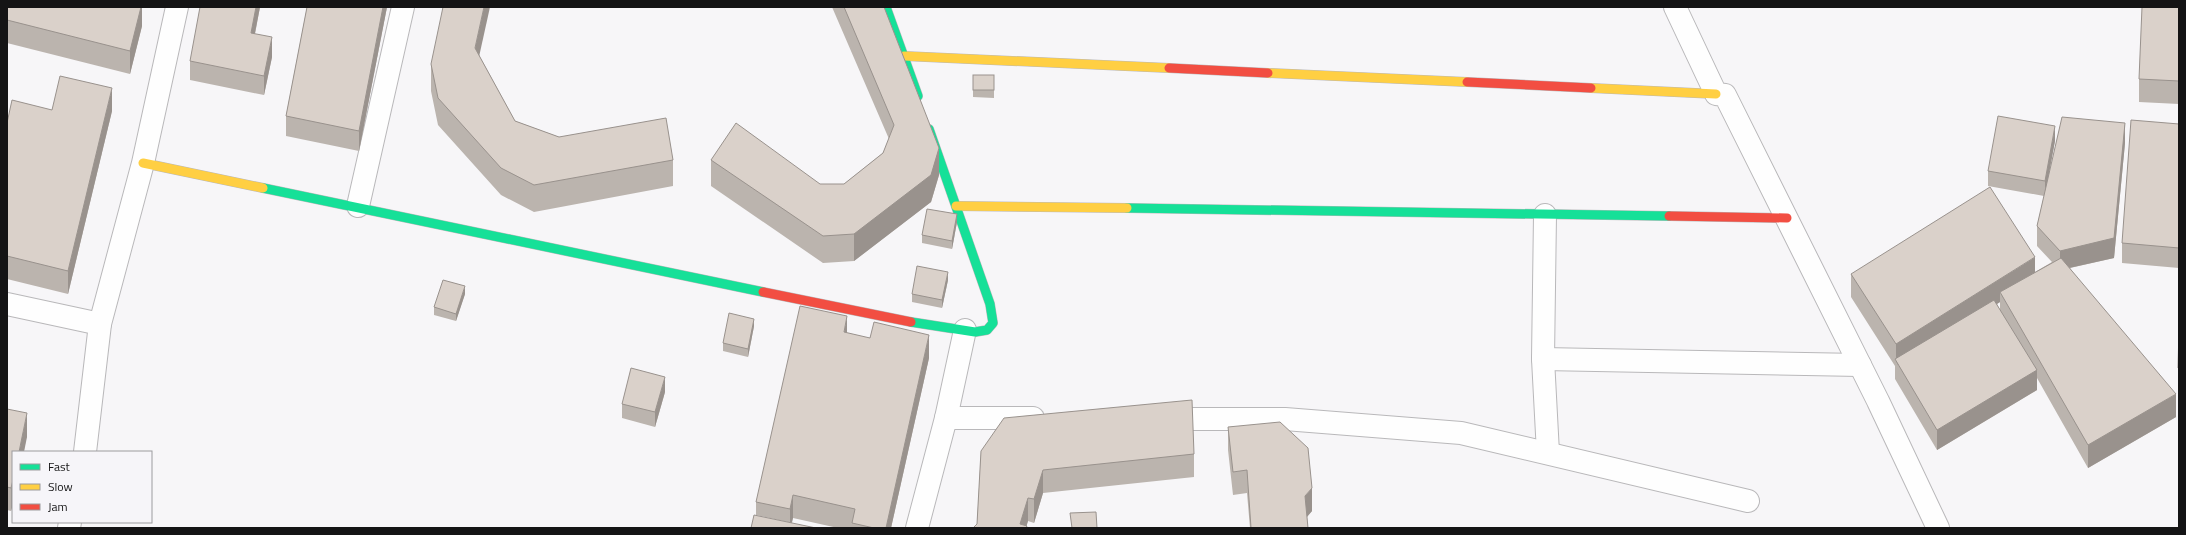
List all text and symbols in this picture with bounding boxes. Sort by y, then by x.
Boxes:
legend [12,451,152,523]
text: Fast [48,457,71,476]
text: Slow [48,477,73,496]
text: Jam [48,497,68,516]

